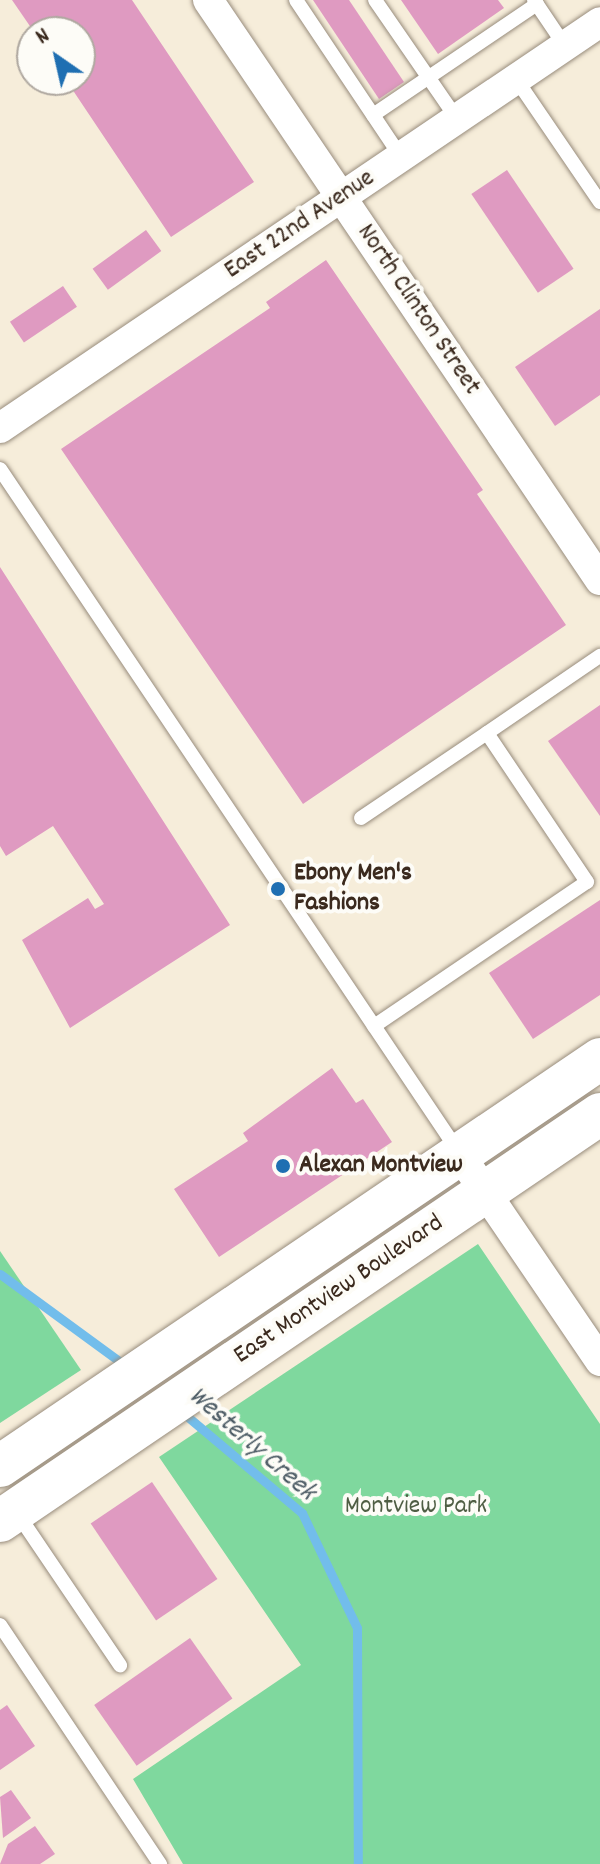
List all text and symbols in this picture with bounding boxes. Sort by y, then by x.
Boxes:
north arrow [16,16,96,96]
text: N [30,21,57,53]
street label: East 22nd Avenue [219,163,381,287]
street label: North Clinton Street [349,219,487,401]
place label: Ebony Men's Fashions [294,858,412,920]
marker: Ebony Men's Fashions [269,880,287,898]
place label: Alexan Montview [299,1150,463,1182]
marker: Alexan Montview [274,1157,292,1175]
street label: East Montview Boulevard [228,1208,450,1372]
water label: Westerly Creek [180,1381,322,1509]
park label: Montview Park [345,1491,487,1523]

